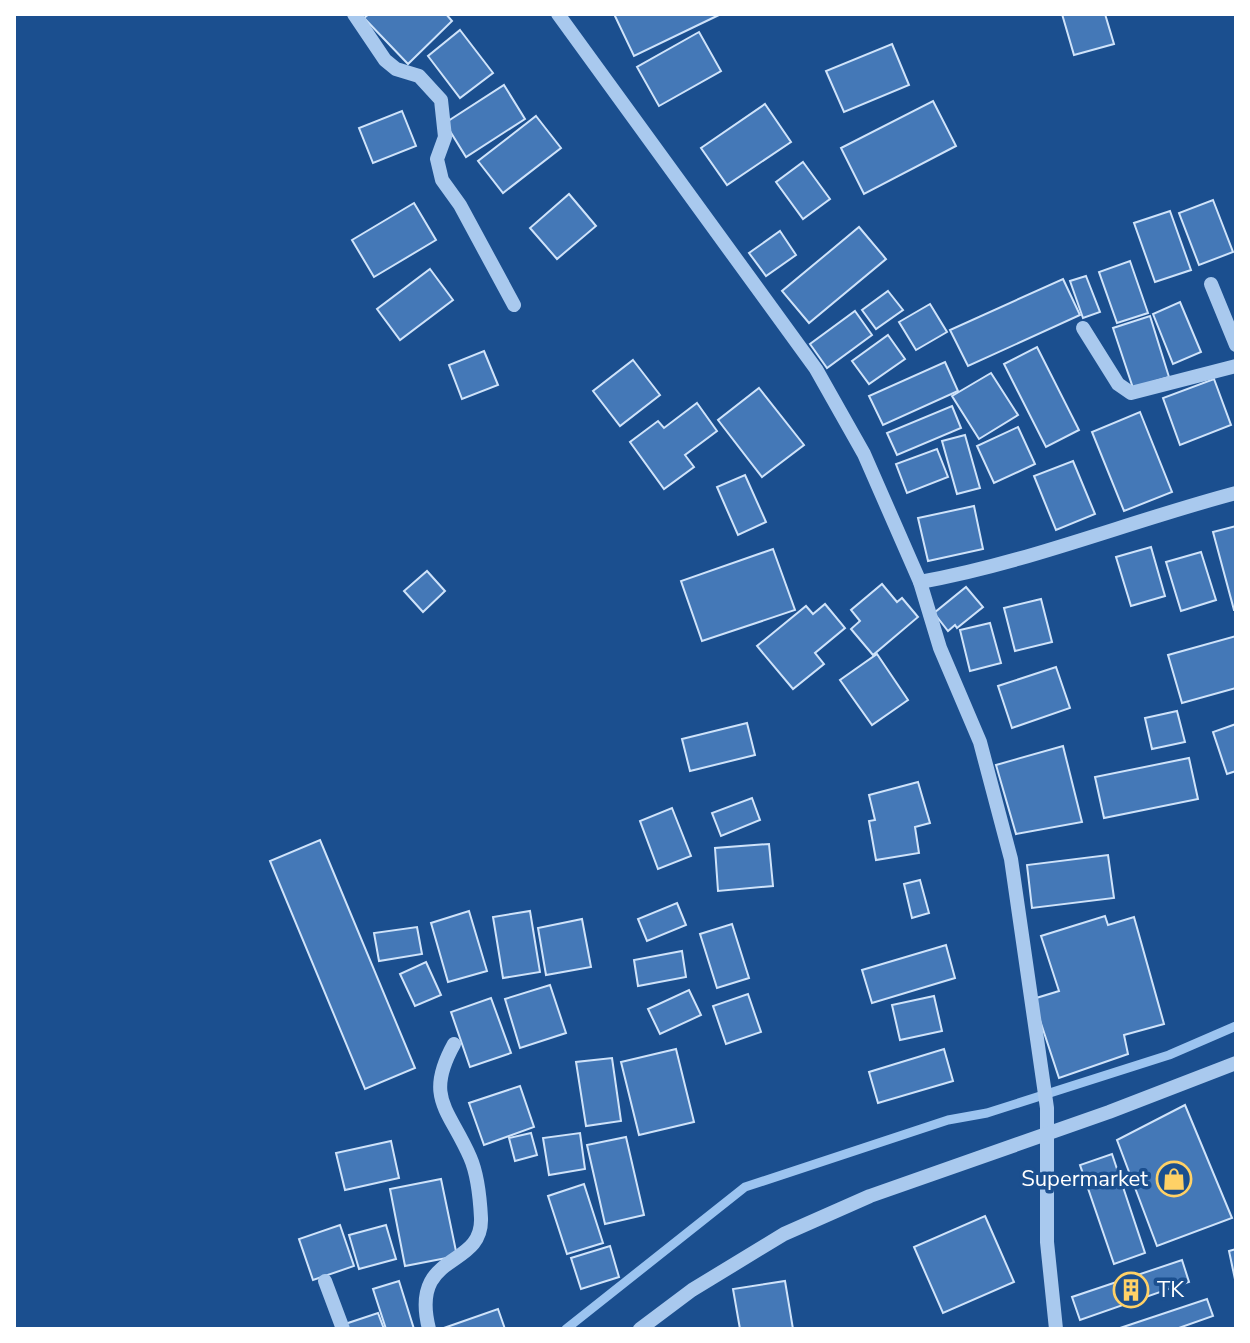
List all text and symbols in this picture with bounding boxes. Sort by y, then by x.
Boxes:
shop icon: Supermarket [1155,1160,1193,1198]
place label: Supermarket [1021,1164,1148,1194]
building icon: TK [1112,1271,1150,1309]
place label: TK [1157,1275,1185,1305]

